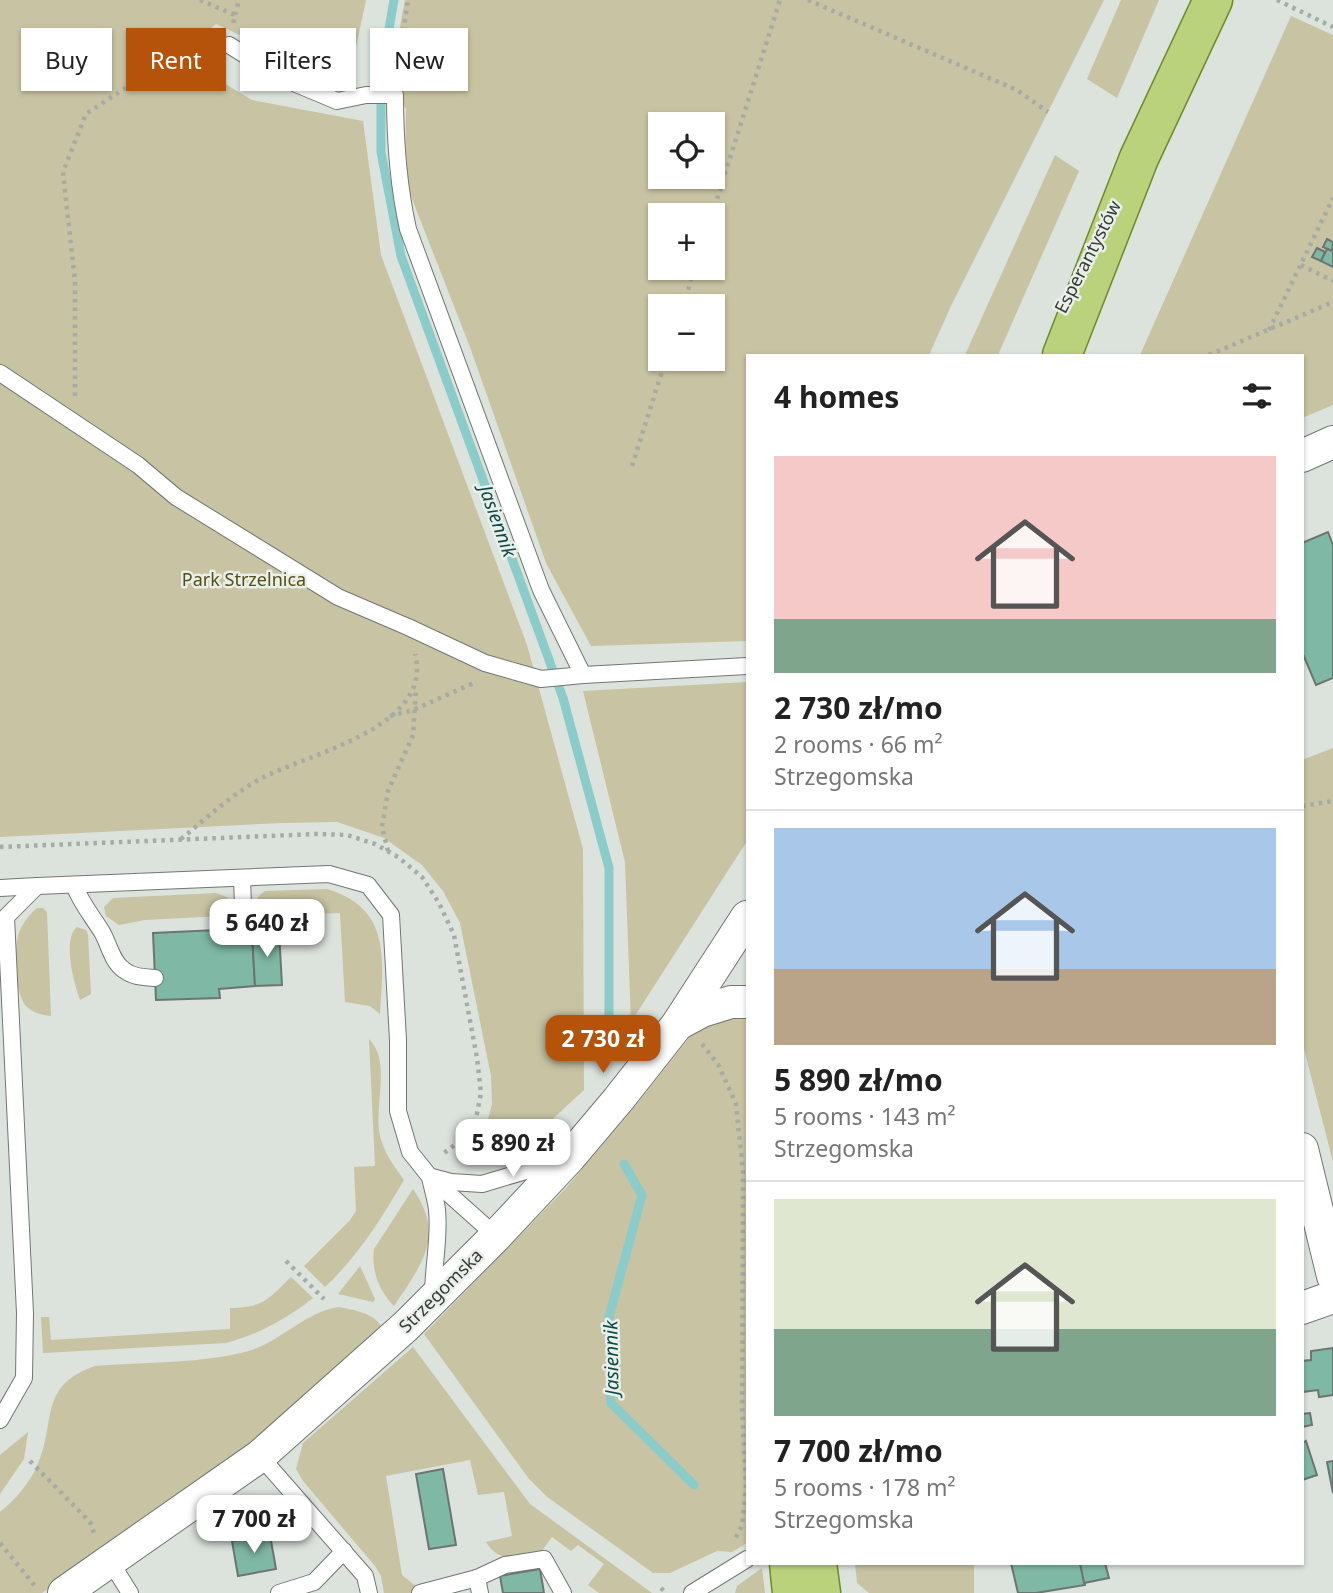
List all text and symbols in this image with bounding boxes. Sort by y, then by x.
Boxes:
chip: Buy [21,28,112,91]
chip: Rent [126,28,226,91]
chip: Filters [240,28,356,91]
chip: New [370,28,468,91]
map controls [648,112,725,371]
button: locate [648,112,725,189]
street label: Esperantystów [1048,196,1126,317]
button: + [648,203,725,280]
button: − [648,294,725,371]
text: 4 homes [774,376,899,417]
icon: filters [1238,377,1276,415]
water label: Jasiennik [472,479,523,561]
icon: home [962,501,1088,627]
park label: Park Strzelnica [182,567,306,591]
text: 2 730 zł/mo [774,687,943,728]
text: 2 rooms · 66 m² [774,728,943,760]
text: Strzegomska [774,760,914,792]
icon: home [962,873,1088,999]
pin: 5 640 zł [195,900,339,959]
text: 5 640 zł [226,906,308,938]
pin: 2 730 zł [531,1016,675,1075]
text: 2 730 zł [562,1022,644,1054]
text: 5 890 zł/mo [774,1059,943,1100]
text: 5 rooms · 143 m² [774,1100,956,1132]
pin: 5 890 zł [441,1120,585,1179]
text: 5 890 zł [472,1126,554,1158]
text: Strzegomska [774,1132,914,1164]
street label: Strzegomska [393,1243,488,1338]
icon: home [962,1244,1088,1370]
water label: Jasiennik [597,1320,625,1399]
text: 7 700 zł/mo [774,1430,943,1471]
text: 5 rooms · 178 m² [774,1471,956,1503]
pin: 7 700 zł [182,1496,326,1555]
text: 7 700 zł [213,1502,295,1534]
text: Strzegomska [774,1503,914,1535]

